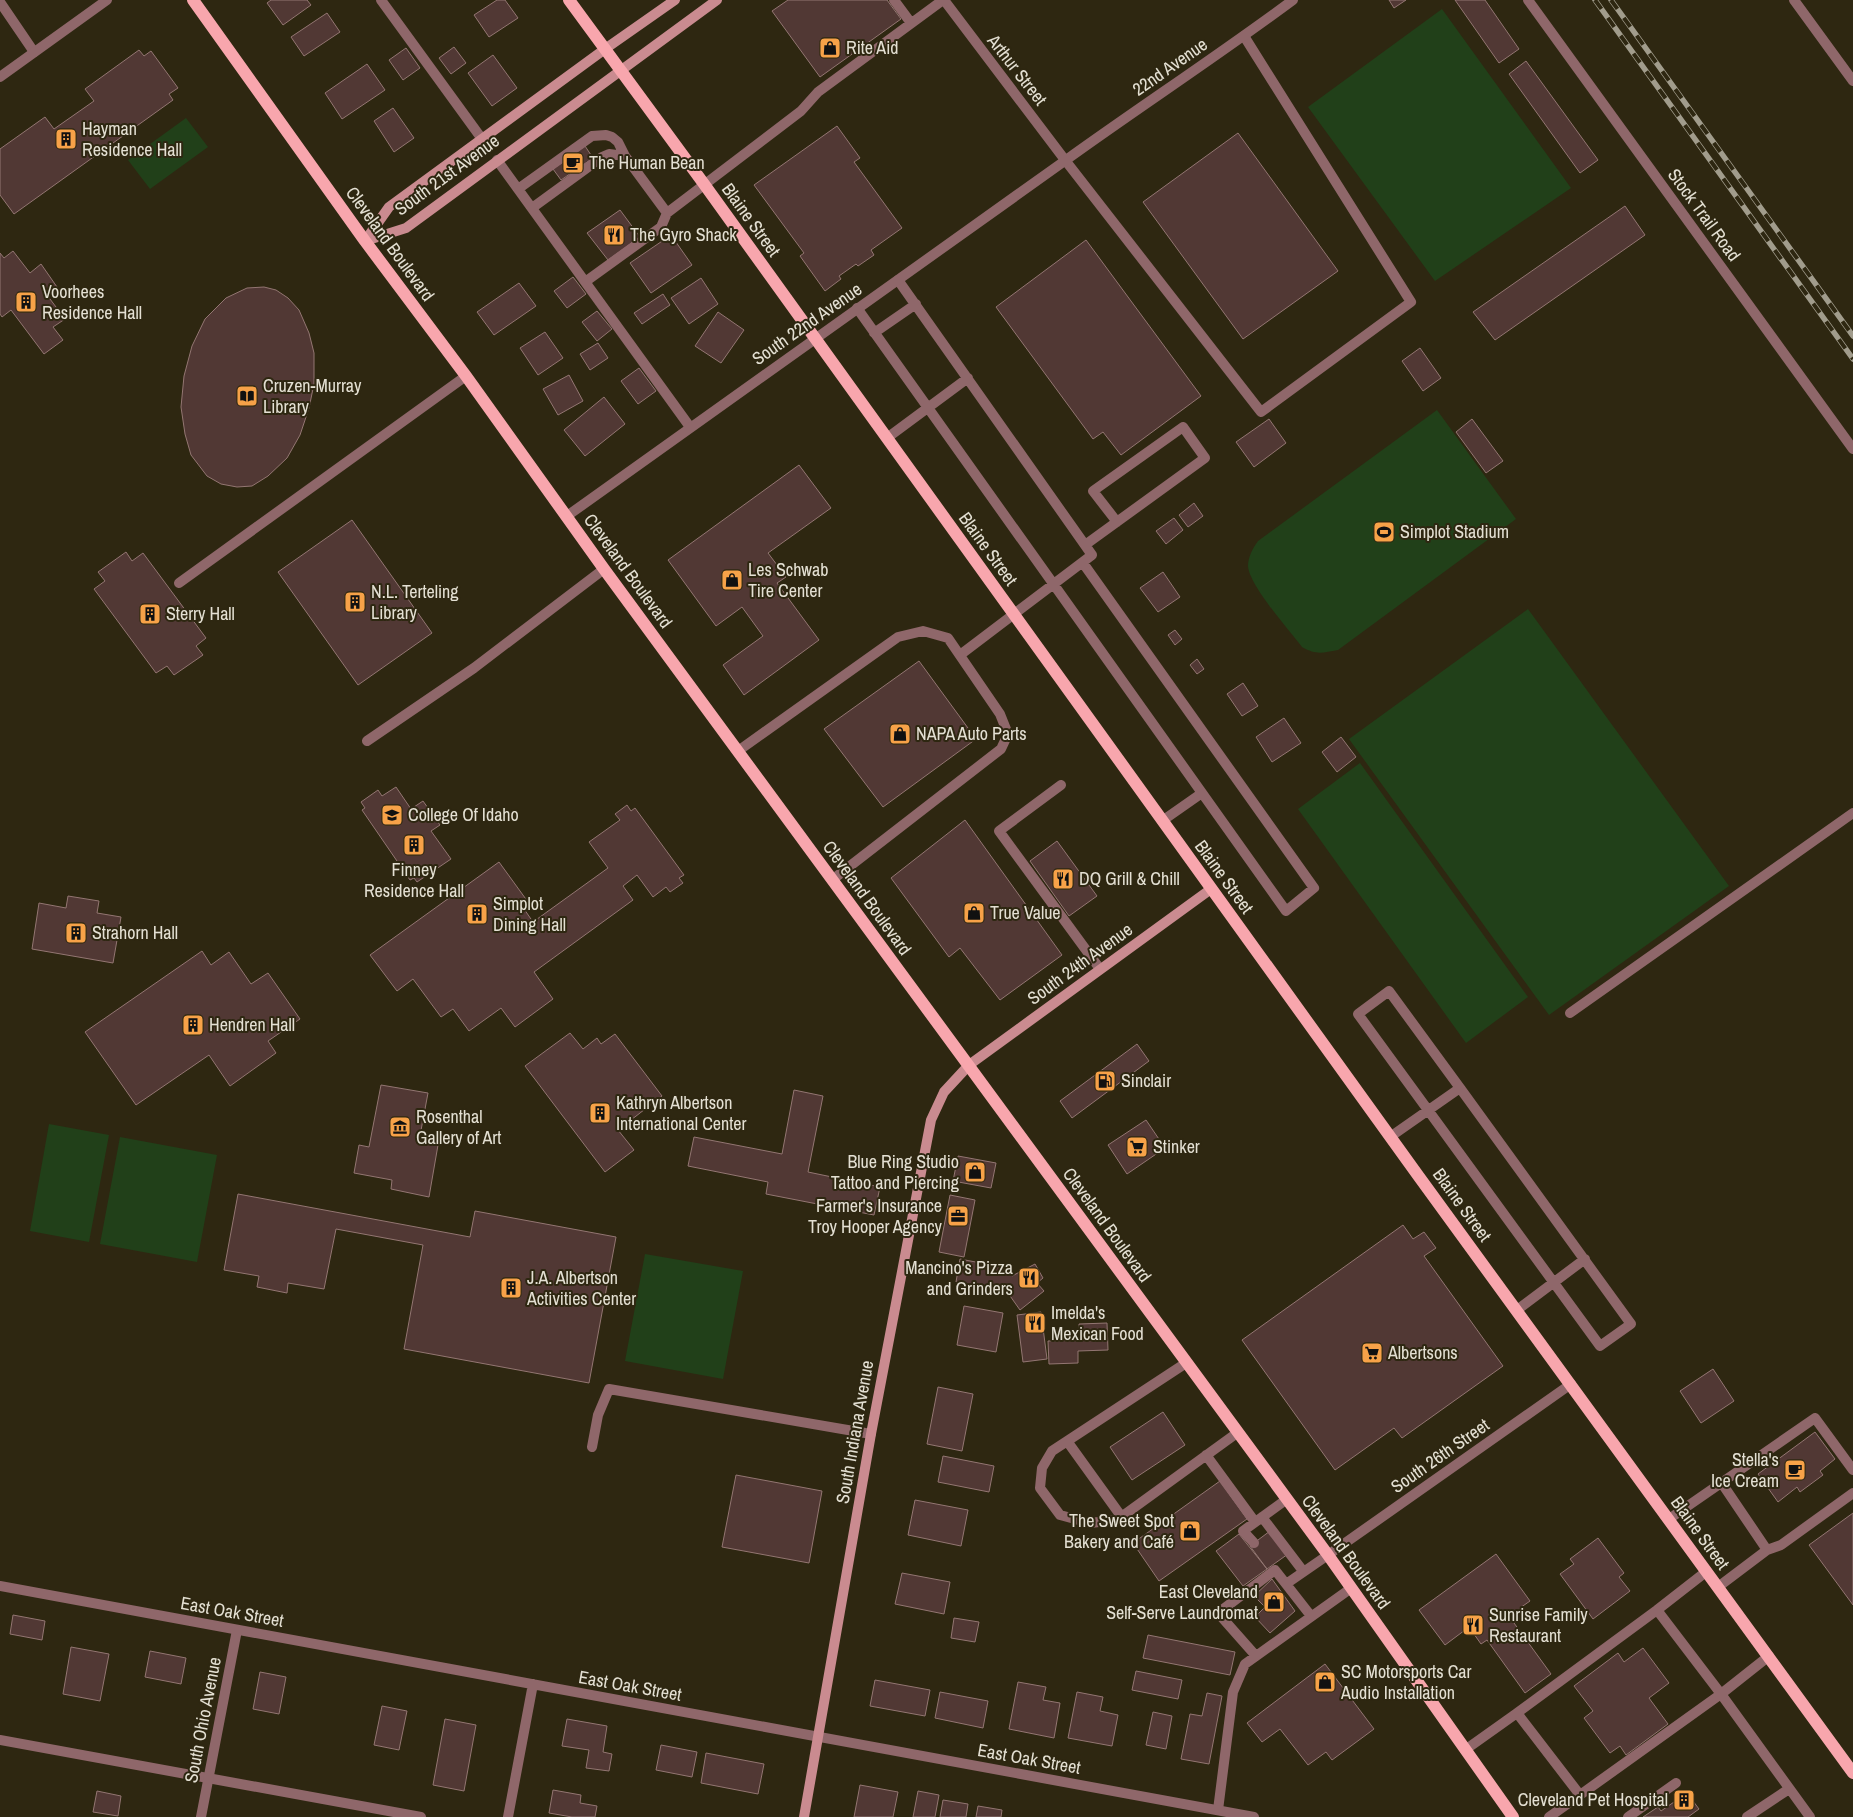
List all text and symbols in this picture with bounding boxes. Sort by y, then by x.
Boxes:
street label: Arthur Street [981,28,1053,110]
street label: 22nd Avenue [1127,32,1212,101]
place label: Rite Aid [846,35,899,60]
shop icon: Rite Aid [818,36,842,60]
place label: Hayman Residence Hall [82,116,182,162]
building icon: Hayman Residence Hall [54,127,78,151]
street label: South 21st Avenue [389,128,504,221]
place label: The Human Bean [589,150,705,175]
cafe icon: The Human Bean [561,151,585,175]
street label: Stock Trail Road [1662,163,1747,266]
street label: Blaine Street [716,178,787,262]
street label: Cleveland Boulevard [340,181,441,306]
place label: The Gyro Shack [630,222,737,247]
restaurant icon: The Gyro Shack [602,223,626,247]
street label: South 22nd Avenue [747,276,867,371]
place label: Voorhees Residence Hall [42,279,142,325]
building icon: Voorhees Residence Hall [14,290,38,314]
place label: Cruzen-Murray Library [263,373,362,419]
library icon: Cruzen-Murray Library [235,384,259,408]
street label: Blaine Street [953,507,1024,591]
street label: Cleveland Boulevard [578,508,679,633]
place label: Simplot Stadium [1400,519,1509,544]
sports icon: Simplot Stadium [1372,520,1396,544]
place label: Les Schwab Tire Center [748,557,828,603]
shop icon: Les Schwab Tire Center [720,568,744,592]
place label: N.L. Terteling Library [371,579,459,625]
building icon: N.L. Terteling Library [343,590,367,614]
place label: Sterry Hall [166,601,235,626]
building icon: Sterry Hall [138,602,162,626]
place label: NAPA Auto Parts [916,721,1027,746]
shop icon: NAPA Auto Parts [888,722,912,746]
place label: College Of Idaho [408,802,519,827]
school or university icon: College Of Idaho [380,803,404,827]
building icon: Finney Residence Hall [402,833,426,857]
street label: Cleveland Boulevard [817,835,918,960]
street label: Blaine Street [1189,835,1260,919]
place label: Finney Residence Hall [364,857,464,903]
place label: DQ Grill & Chill [1079,866,1180,891]
restaurant icon: DQ Grill & Chill [1051,867,1075,891]
place label: Simplot Dining Hall [493,891,566,937]
place label: True Value [990,900,1061,925]
shop icon: True Value [962,901,986,925]
building icon: Simplot Dining Hall [465,902,489,926]
street label: South 24th Avenue [1022,917,1137,1010]
place label: Strahorn Hall [92,920,178,945]
building icon: Strahorn Hall [64,921,88,945]
place label: Hendren Hall [209,1012,295,1037]
building icon: Hendren Hall [181,1013,205,1037]
place label: Sinclair [1121,1068,1171,1093]
fuel station icon: Sinclair [1093,1069,1117,1093]
place label: Kathryn Albertson International Center [616,1090,747,1136]
building icon: Kathryn Albertson International Center [588,1101,612,1125]
place label: Rosenthal Gallery of Art [416,1104,501,1150]
museum icon: Rosenthal Gallery of Art [388,1115,412,1139]
place label: Stinker [1153,1134,1200,1159]
supermarket icon: Stinker [1125,1135,1149,1159]
place label: Blue Ring Studio Tattoo and Piercing [831,1149,960,1195]
shop icon: Blue Ring Studio Tattoo and Piercing [963,1160,987,1184]
street label: Cleveland Boulevard [1057,1162,1158,1287]
street label: Blaine Street [1427,1163,1498,1247]
place label: Farmer's Insurance Troy Hooper Agency [808,1193,943,1239]
office icon: Farmer's Insurance Troy Hooper Agency [946,1204,970,1228]
place label: Mancino's Pizza and Grinders [905,1255,1013,1301]
place label: J.A. Albertson Activities Center [526,1265,636,1311]
restaurant icon: Mancino's Pizza and Grinders [1017,1266,1041,1290]
building icon: J.A. Albertson Activities Center [499,1276,523,1300]
place label: Imelda's Mexican Food [1051,1300,1144,1346]
restaurant icon: Imelda's Mexican Food [1023,1311,1047,1335]
place label: Albertsons [1387,1340,1458,1365]
supermarket icon: Albertsons [1360,1341,1384,1365]
street label: South Indiana Avenue [830,1358,879,1505]
street label: South 26th Street [1385,1412,1494,1499]
place label: Stella's Ice Cream [1711,1447,1779,1493]
cafe icon: Stella's Ice Cream [1783,1458,1807,1482]
street label: Cleveland Boulevard [1296,1489,1397,1614]
street label: Blaine Street [1665,1491,1736,1575]
place label: The Sweet Spot Bakery and Café [1064,1508,1174,1554]
shop icon: The Sweet Spot Bakery and Café [1178,1519,1202,1543]
place label: East Cleveland Self-Serve Laundromat [1106,1579,1258,1625]
street label: East Oak Street [179,1590,286,1633]
shop icon: East Cleveland Self-Serve Laundromat [1262,1590,1286,1614]
place label: Sunrise Family Restaurant [1489,1602,1588,1648]
restaurant icon: Sunrise Family Restaurant [1461,1613,1485,1637]
street label: South Ohio Avenue [178,1655,227,1785]
place label: SC Motorsports Car Audio Installation [1340,1659,1471,1705]
street label: East Oak Street [577,1664,684,1707]
shop icon: SC Motorsports Car Audio Installation [1313,1670,1337,1694]
street label: East Oak Street [976,1737,1083,1780]
place label: Cleveland Pet Hospital [1518,1787,1668,1812]
building icon: Cleveland Pet Hospital [1672,1788,1696,1812]

